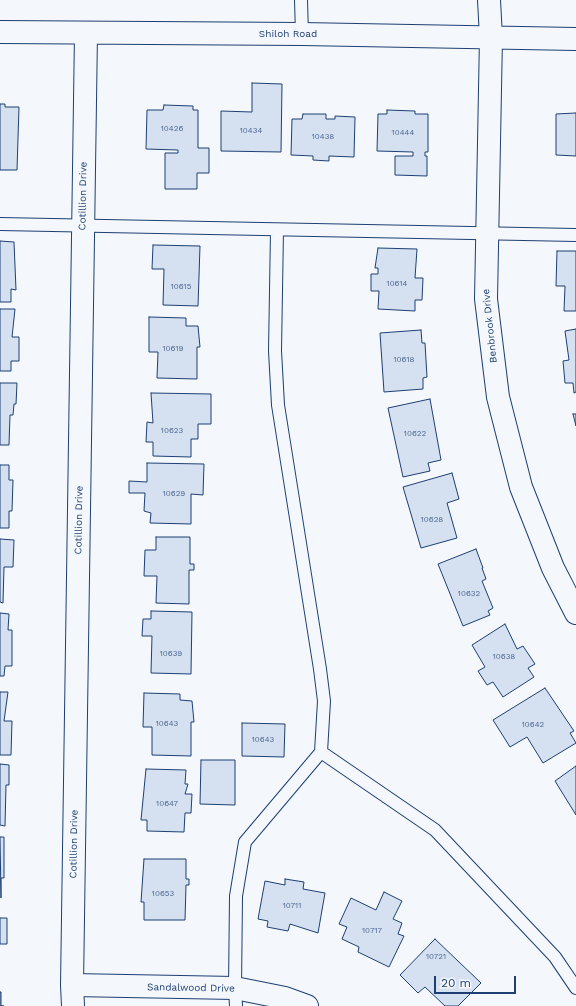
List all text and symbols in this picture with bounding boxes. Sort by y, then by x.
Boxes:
street label: Shiloh Road [259,28,317,40]
house number: 10426 [161,124,183,134]
house number: 10434 [240,126,262,136]
house number: 10444 [392,128,414,138]
house number: 10438 [312,132,334,142]
street label: Cotillion Drive [76,161,90,231]
house number: 10614 [387,279,407,289]
house number: 10615 [171,282,191,292]
street label: Benbrook Drive [480,288,500,364]
house number: 10619 [162,344,184,354]
house number: 10618 [393,355,415,365]
house number: 10623 [161,426,183,436]
house number: 10622 [404,429,426,439]
street label: Cotillion Drive [72,485,86,555]
house number: 10629 [163,489,185,499]
house number: 10628 [421,515,443,525]
house number: 10632 [458,589,480,599]
house number: 10639 [160,649,182,659]
house number: 10638 [493,652,515,662]
house number: 10643 [156,719,178,729]
house number: 10642 [522,720,544,730]
house number: 10643 [252,735,274,745]
house number: 10647 [156,799,178,809]
street label: Cotillion Drive [67,809,81,879]
house number: 10653 [152,889,174,899]
house number: 10711 [283,901,301,911]
house number: 10717 [362,926,382,936]
house number: 10721 [426,952,446,962]
scale bar [436,968,518,994]
text: 20 m [441,976,471,990]
street label: Sandalwood Drive [147,981,235,995]

